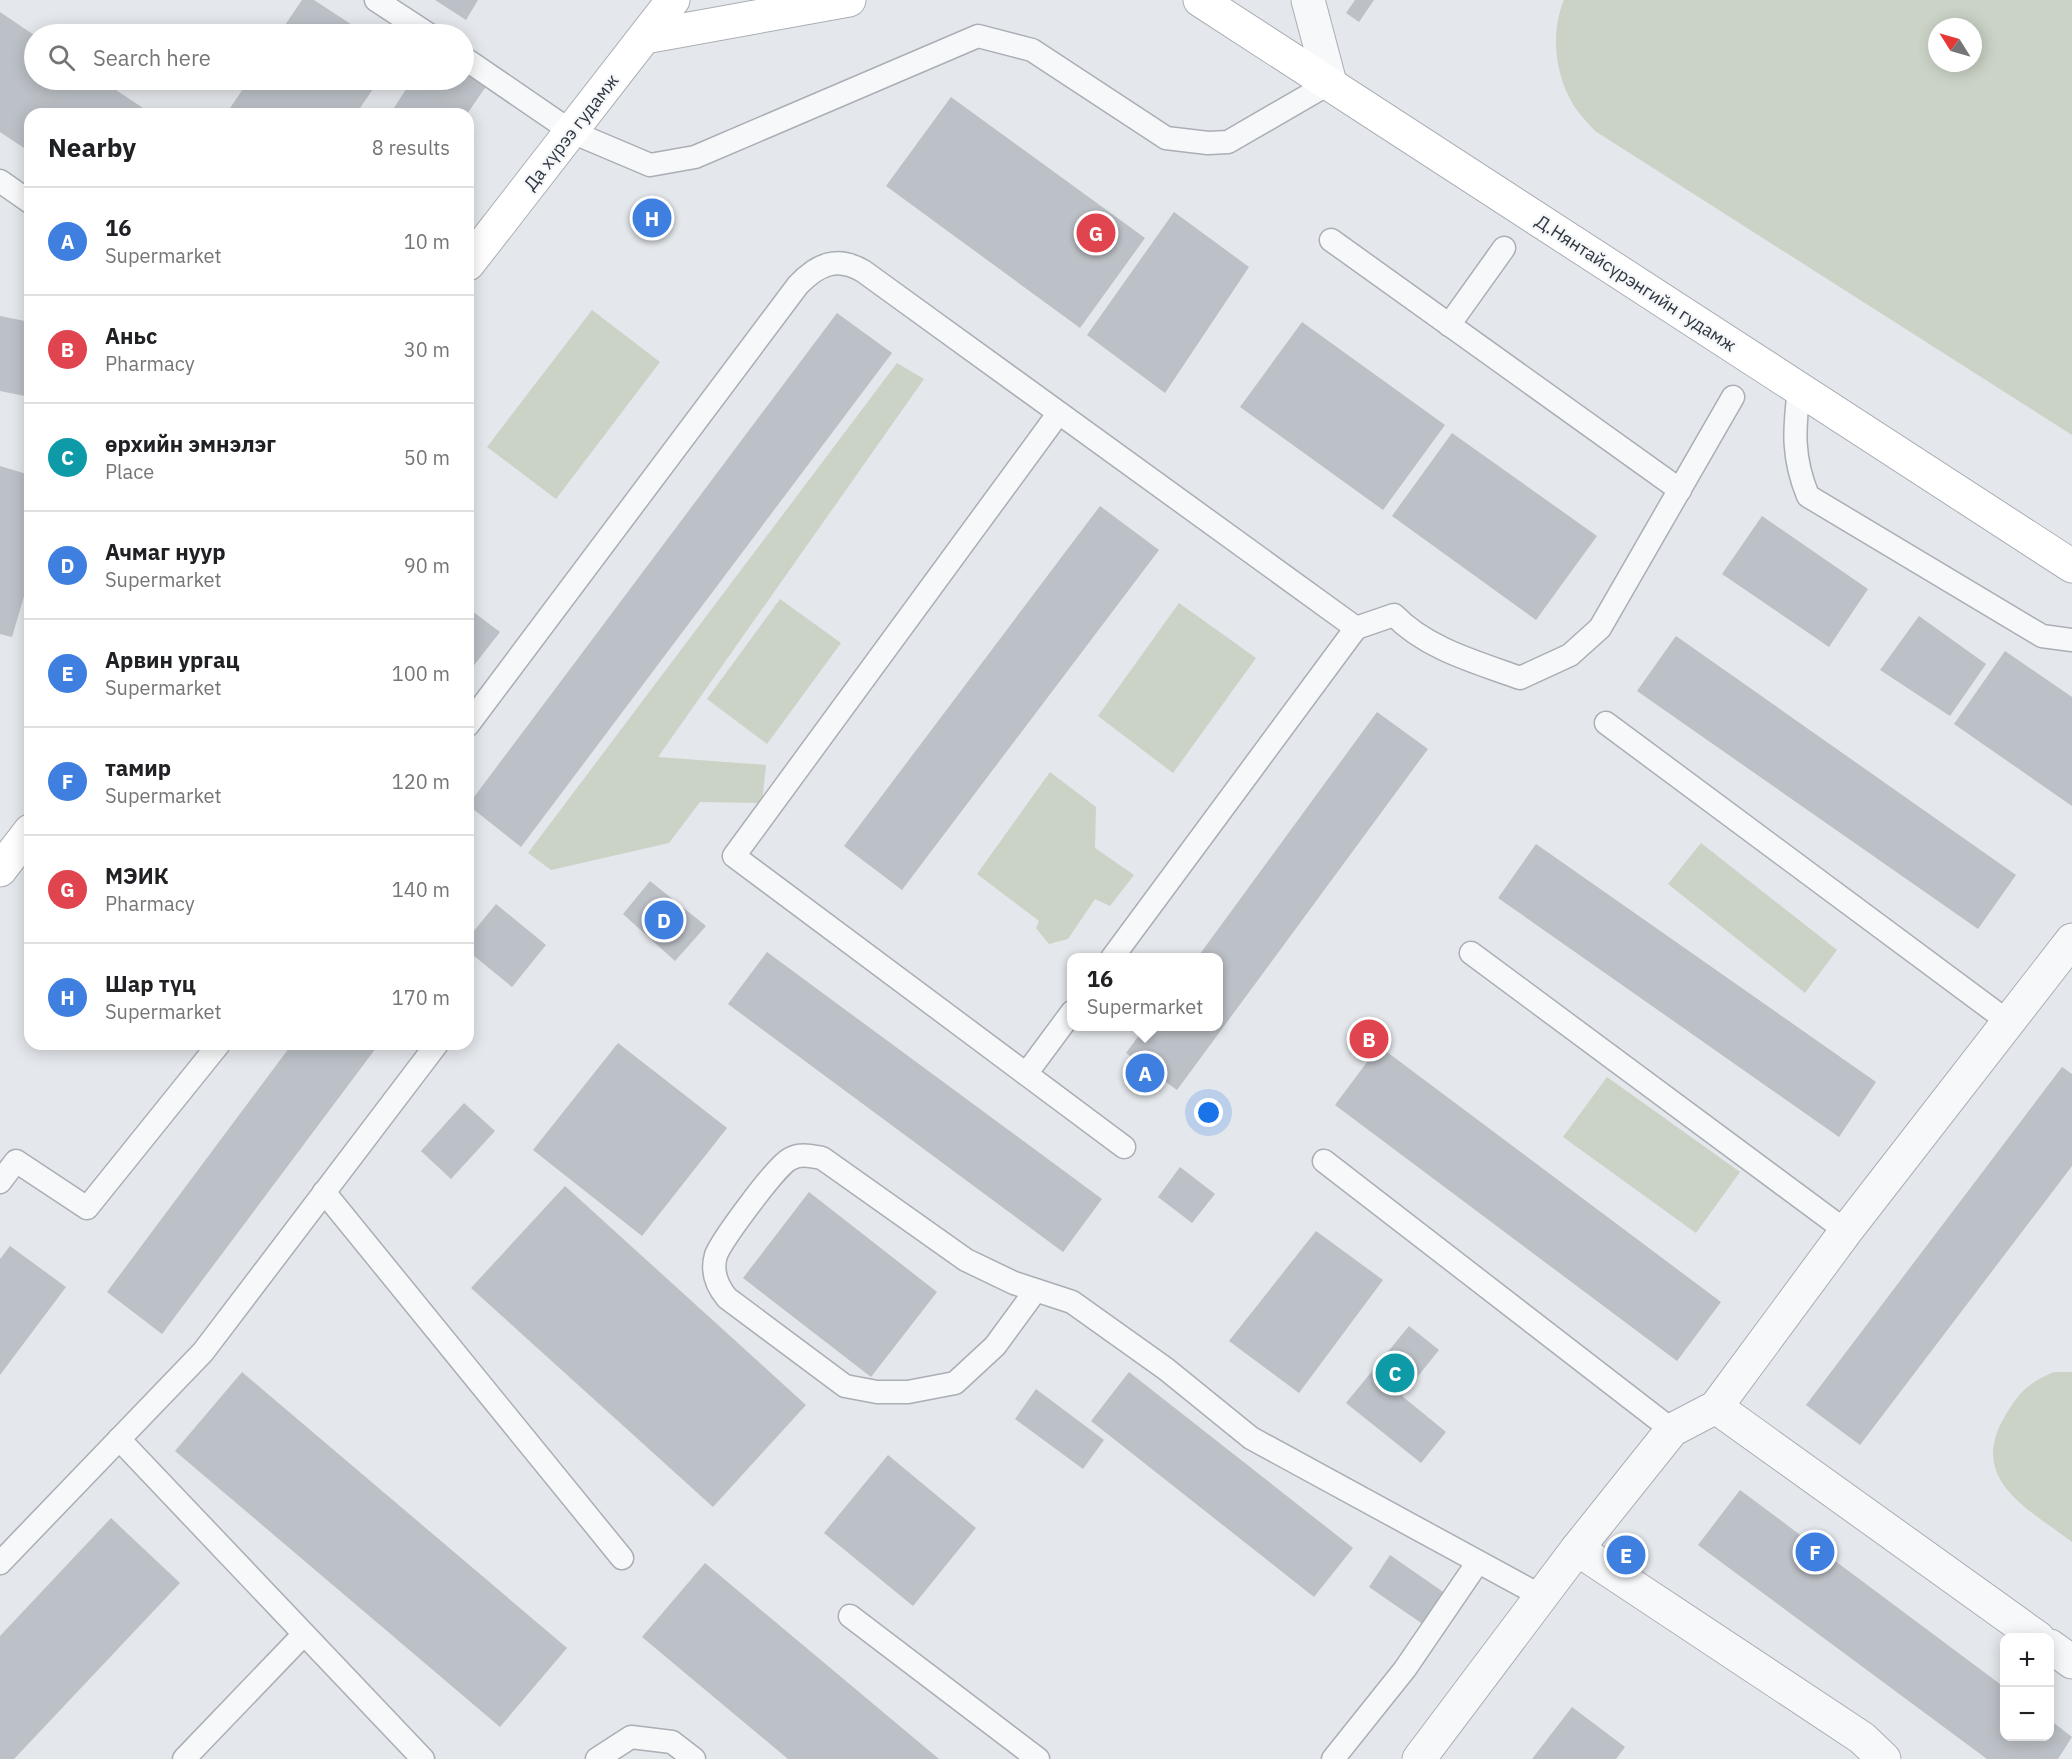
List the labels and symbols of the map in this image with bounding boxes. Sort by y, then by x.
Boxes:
north arrow [1928,18,1982,72]
street label: Да хүрээ гудамж [518,69,624,195]
pin: H [632,196,672,240]
street label: Д.Нянтайсүрэнгийн гудамж [1531,209,1741,357]
pin: G [1076,210,1116,256]
pin: D [644,898,684,942]
pin: B [1350,1016,1388,1062]
pin: A [1126,1050,1164,1096]
your location [1194,1098,1223,1127]
pin: C [1376,1350,1414,1396]
pin: F [1796,1530,1834,1574]
pin: E [1606,1532,1646,1578]

